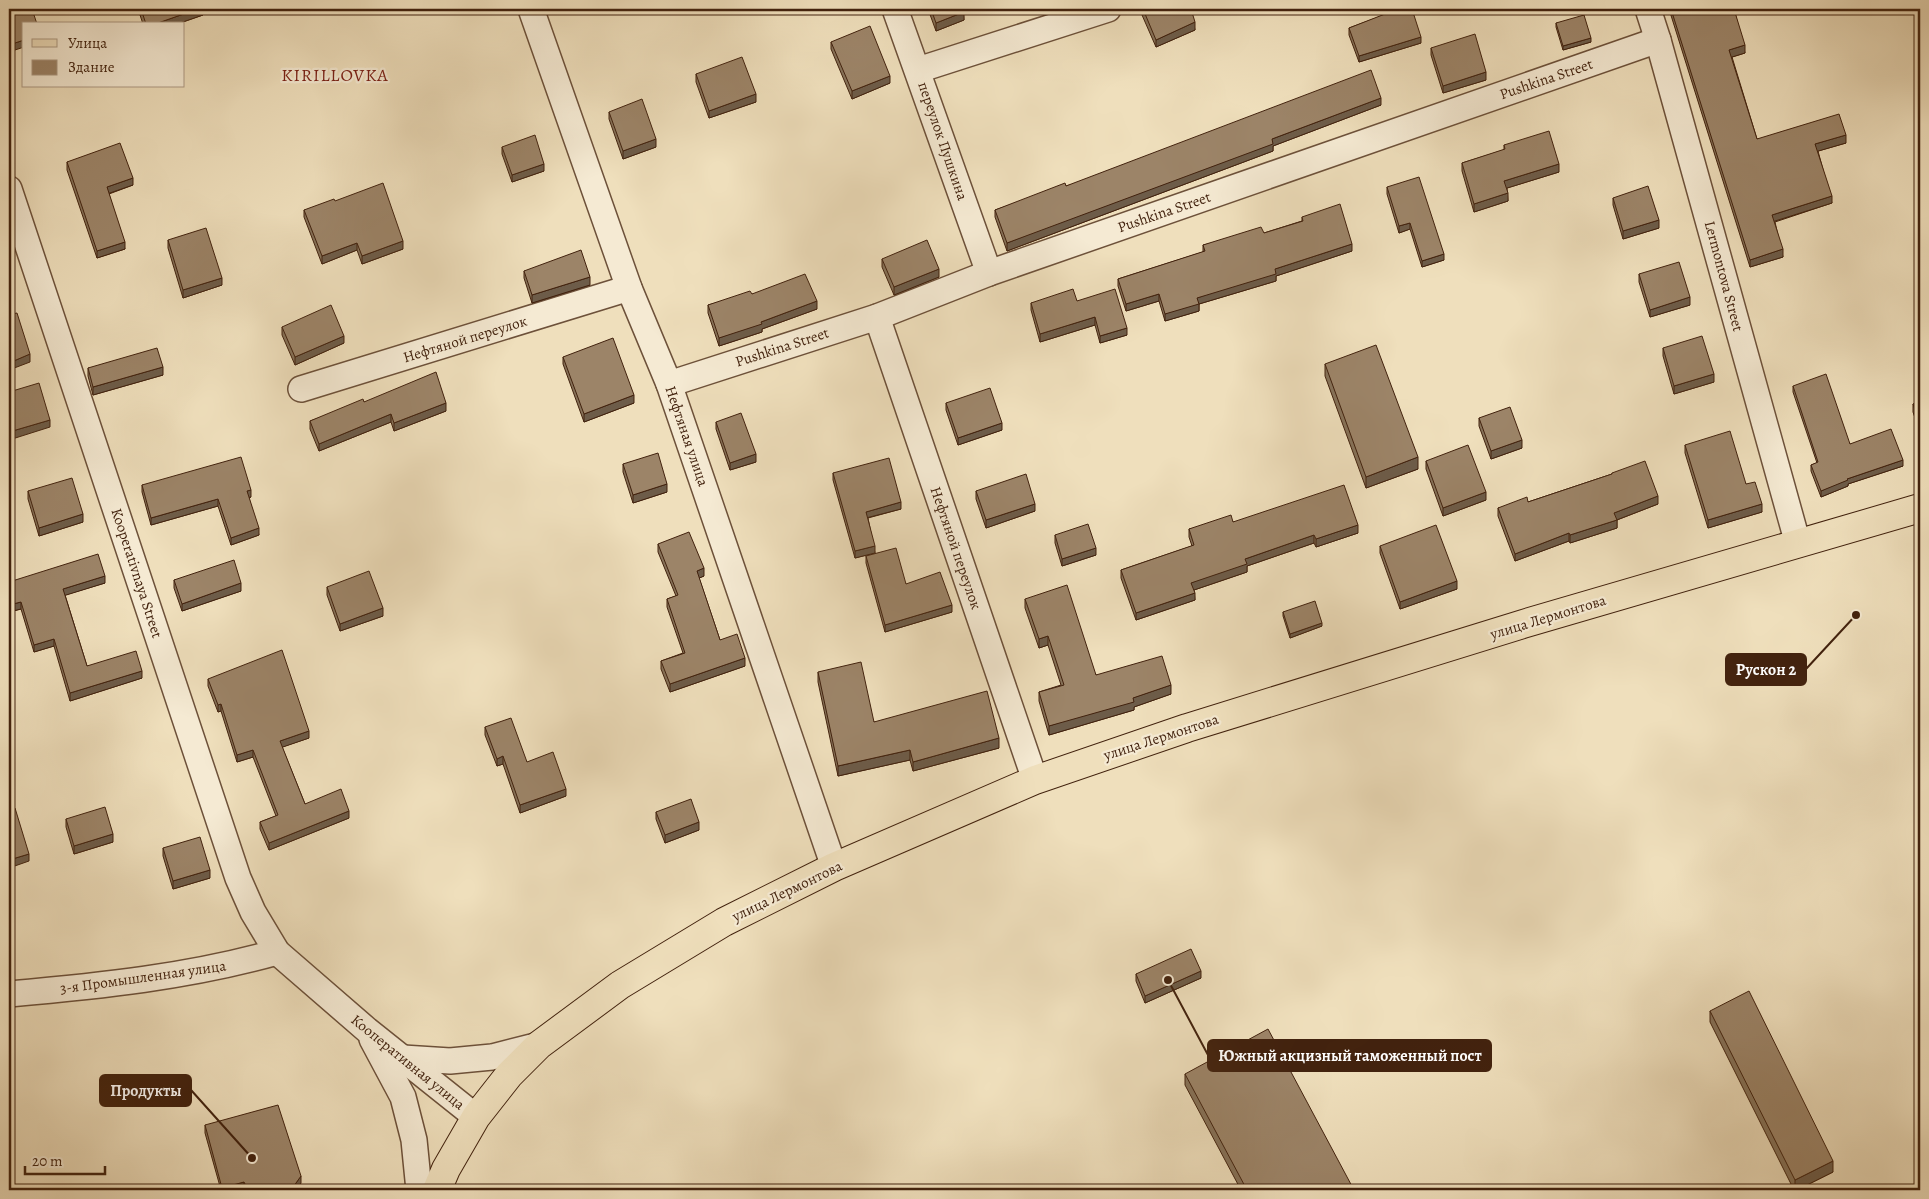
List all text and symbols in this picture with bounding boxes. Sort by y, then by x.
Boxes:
legend [22,22,185,88]
text: Улица [68,33,107,53]
street label: Pushkina Street [1497,54,1595,104]
text: Здание [68,57,115,77]
district label: KIRILLOVKA [281,63,389,87]
street label: переулок Пушкина [913,79,973,203]
street label: Pushkina Street [1115,187,1213,237]
street label: Lermontova Street [1700,218,1748,334]
street label: Нефтяной переулок [401,311,530,367]
street label: Pushkina Street [733,322,831,372]
street label: Нефтяная улица [660,383,714,489]
street label: Нефтяной переулок [926,484,986,612]
street label: Kooperativnaya Street [107,506,167,640]
street label: улица Лермонтова [1487,590,1608,644]
callout: Рускон 2 [1726,654,1806,685]
text: Рускон 2 [1736,659,1796,681]
street label: улица Лермонтова [1100,709,1221,765]
street label: улица Лермонтова [728,856,845,927]
street label: 3-я Промышленная улица [59,955,227,999]
street label: Кооперативная улица [347,1010,469,1114]
callout: Южный акцизный таможенный пост [1208,1040,1491,1071]
text: Южный акцизный таможенный пост [1218,1045,1482,1067]
callout: Продукты [100,1075,191,1106]
text: Продукты [110,1080,182,1102]
scale bar [25,1144,105,1176]
text: 20 m [32,1151,63,1171]

